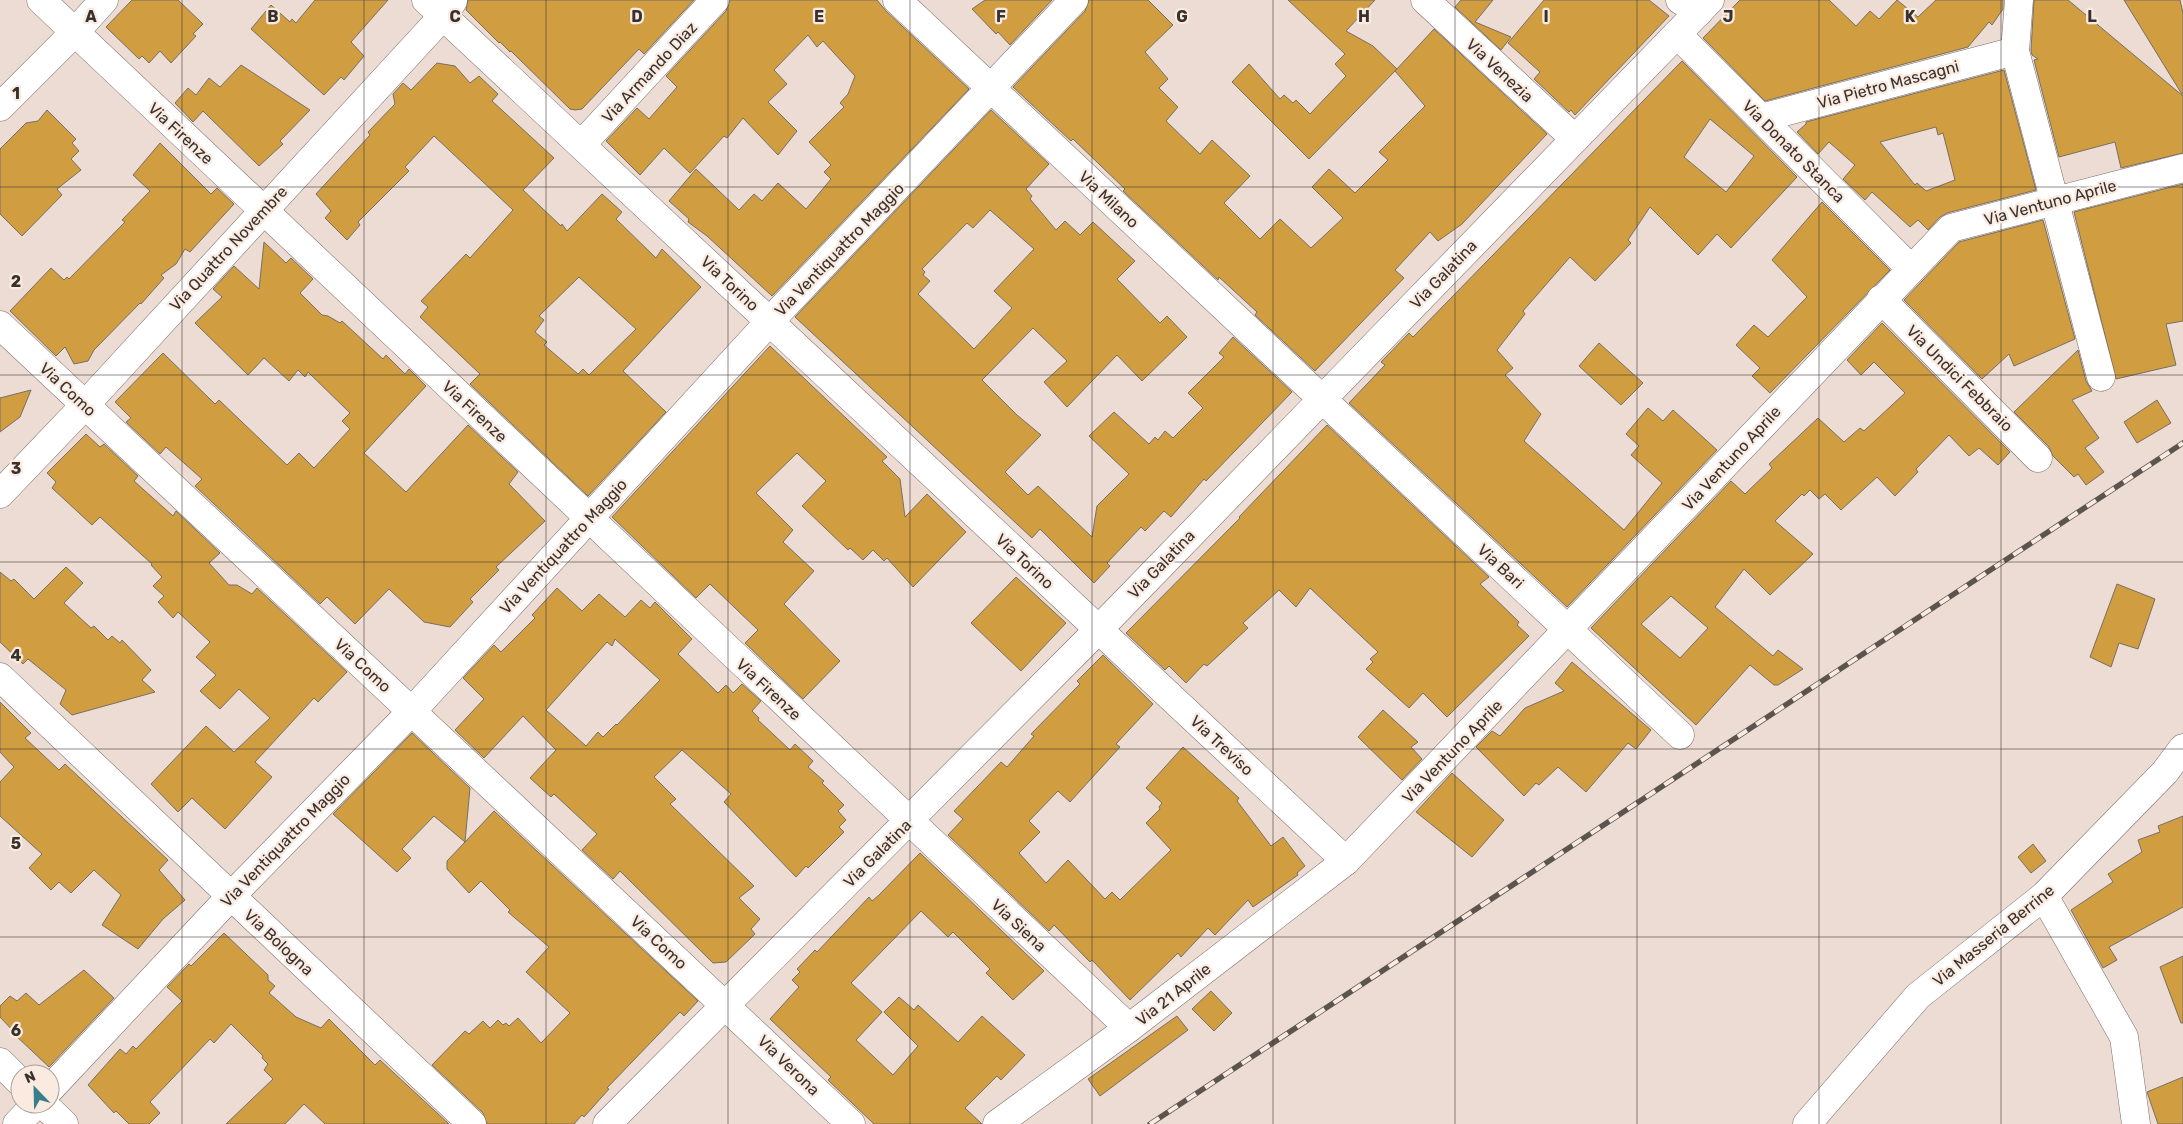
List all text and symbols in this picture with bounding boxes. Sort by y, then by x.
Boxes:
text: A [85,7,97,26]
text: B [267,7,279,26]
text: C [449,7,461,26]
text: E [814,7,824,26]
text: F [996,7,1006,26]
text: G [1176,7,1188,26]
text: H [1358,7,1370,26]
text: I [1543,7,1549,26]
text: J [1723,7,1733,26]
text: K [1905,7,1916,26]
text: L [2087,7,2097,26]
street label: Via Armando Diaz [597,18,701,126]
street label: Via Venezia [1462,35,1537,106]
street label: Via Pietro Mascagni [1815,56,1961,113]
text: 1 [12,84,20,103]
street label: Via Donato Stanca [1738,96,1849,207]
street label: Via Firenze [144,99,217,168]
street label: Via Milano [1075,167,1143,232]
street label: Via Ventuno Aprile [1982,176,2118,229]
street label: Via Ventiquattro Maggio [771,179,908,320]
street label: Via Quattro Novembre [165,182,291,315]
street label: Via Galatina [1406,236,1481,313]
street label: Via Torino [697,252,763,315]
text: 2 [11,272,21,291]
street label: Via Undici Febbraio [1902,321,2017,436]
street label: Via Como [35,358,100,420]
street label: Via Firenze [438,377,511,446]
street label: Via Ventuno Aprile [1678,402,1785,515]
text: 3 [11,459,21,478]
street label: Via Ventiquattro Maggio [496,475,631,618]
street label: Via Galatina [1124,526,1199,603]
street label: Via Torino [992,530,1058,593]
street label: Via Bari [1474,540,1528,593]
street label: Via Como [330,634,395,696]
text: 4 [11,646,22,665]
street label: Via Firenze [732,655,805,724]
street label: Via Ventuno Aprile [1398,696,1506,807]
street label: Via Treviso [1186,711,1257,779]
street label: Via Ventiquattro Maggio [217,770,354,911]
street label: Via Galatina [839,815,915,891]
text: 5 [11,834,21,853]
street label: Via Masseria Berrine [1929,880,2058,990]
street label: Via Siena [987,895,1050,956]
street label: Via Bologna [240,905,317,979]
street label: Via Como [626,911,691,973]
street label: Via 21 Aprile [1132,959,1215,1030]
text: 6 [11,1021,21,1040]
street label: Via Verona [754,1031,824,1100]
north arrow [10,1064,60,1114]
text: N [22,1068,38,1087]

